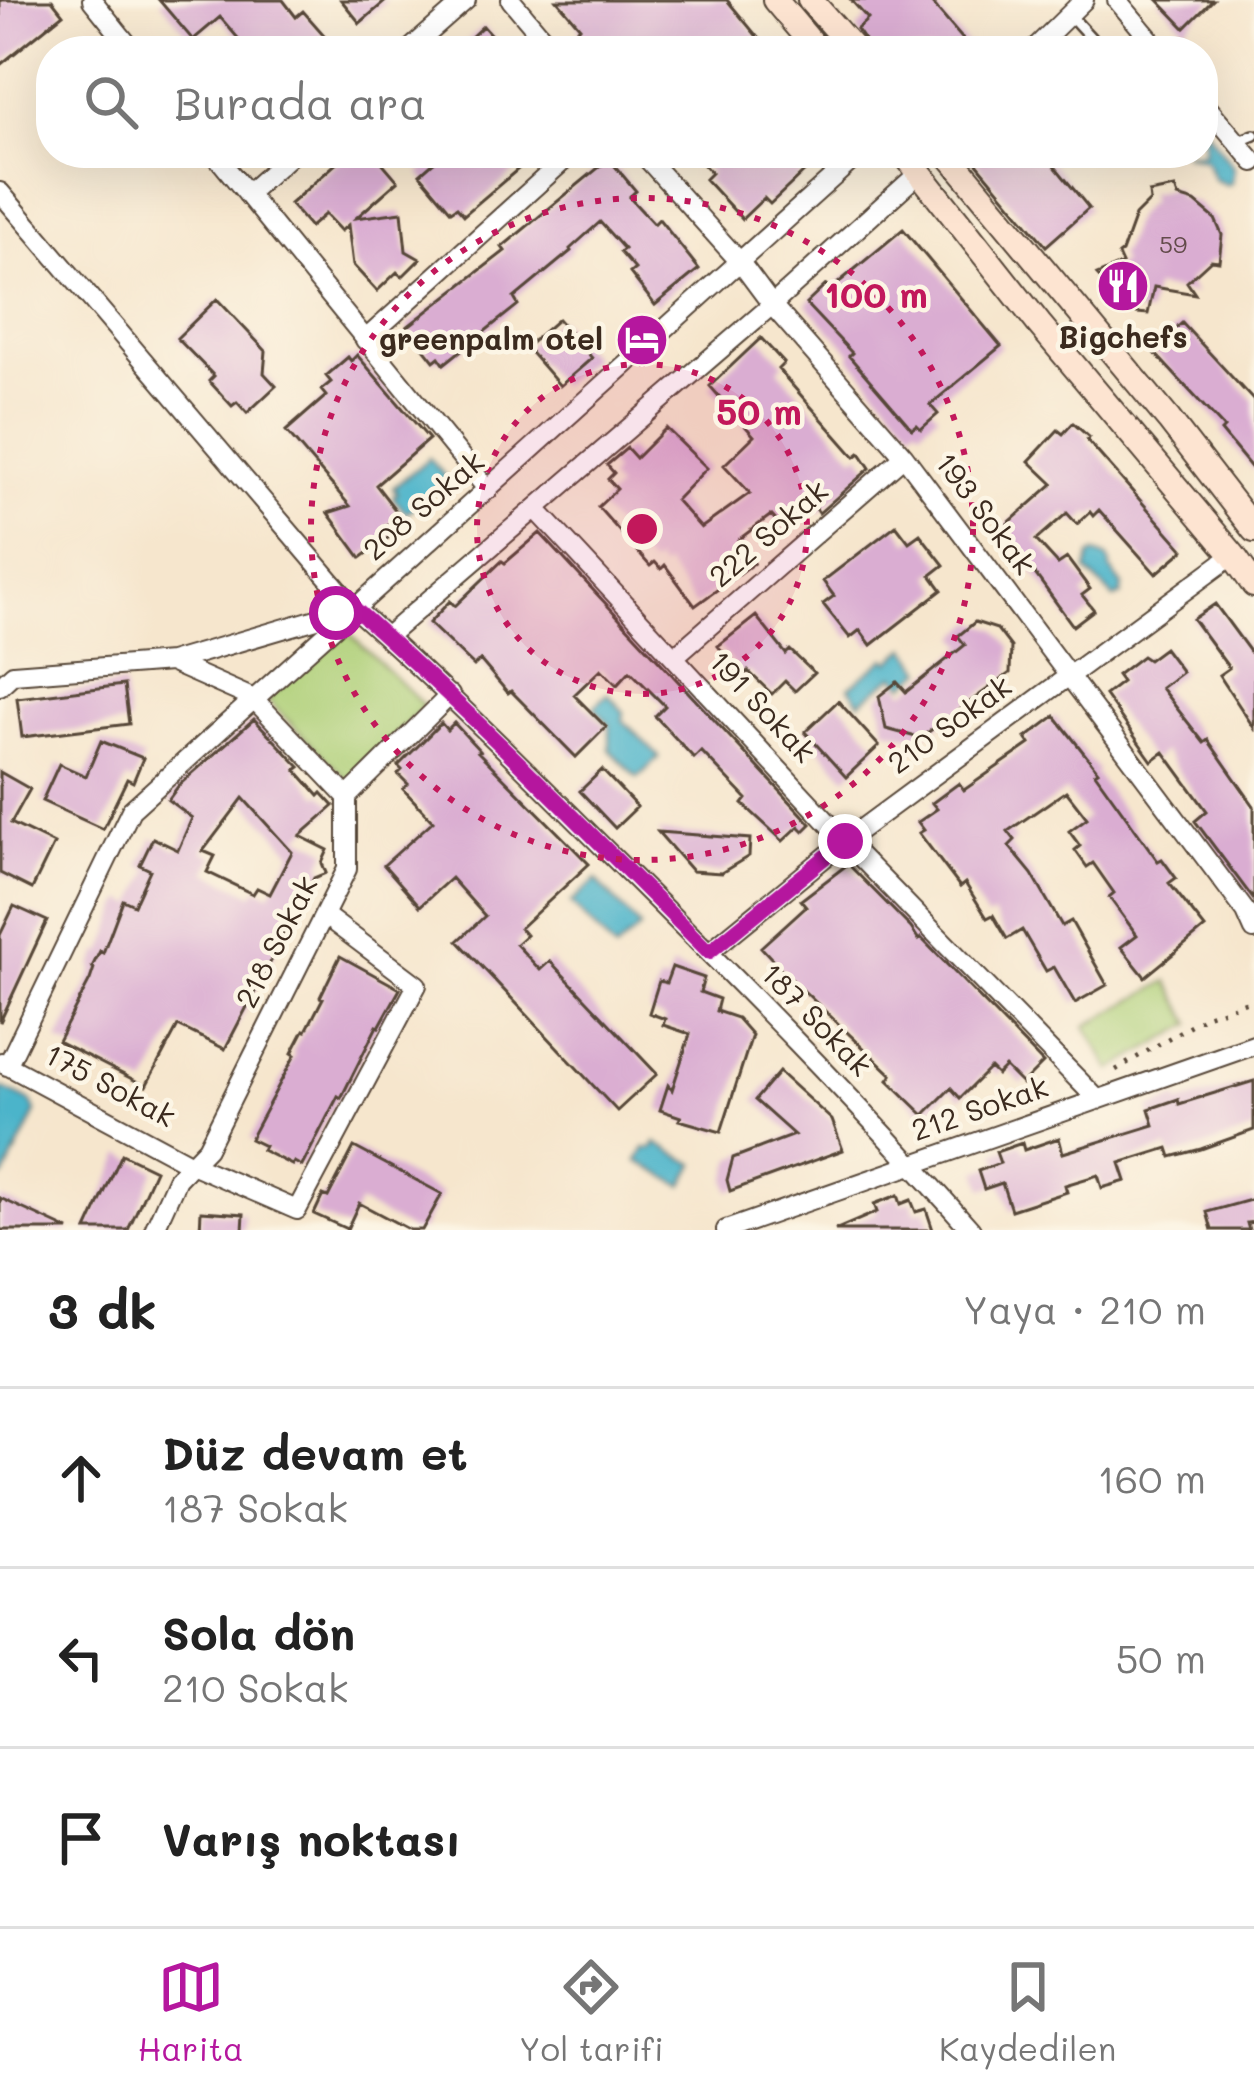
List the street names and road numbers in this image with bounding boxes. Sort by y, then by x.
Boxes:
street label: 208 Sokak [354,441,492,568]
street label: 193 Sokak [927,443,1046,582]
street label: 222 Sokak [700,470,836,595]
street label: 191 Sokak [701,641,826,770]
street label: 210 Sokak [879,665,1019,782]
street label: 218 Sokak [225,868,326,1014]
street label: 187 Sokak [753,953,882,1084]
street label: 175 Sokak [39,1033,183,1135]
street label: 212 Sokak [906,1065,1053,1149]

